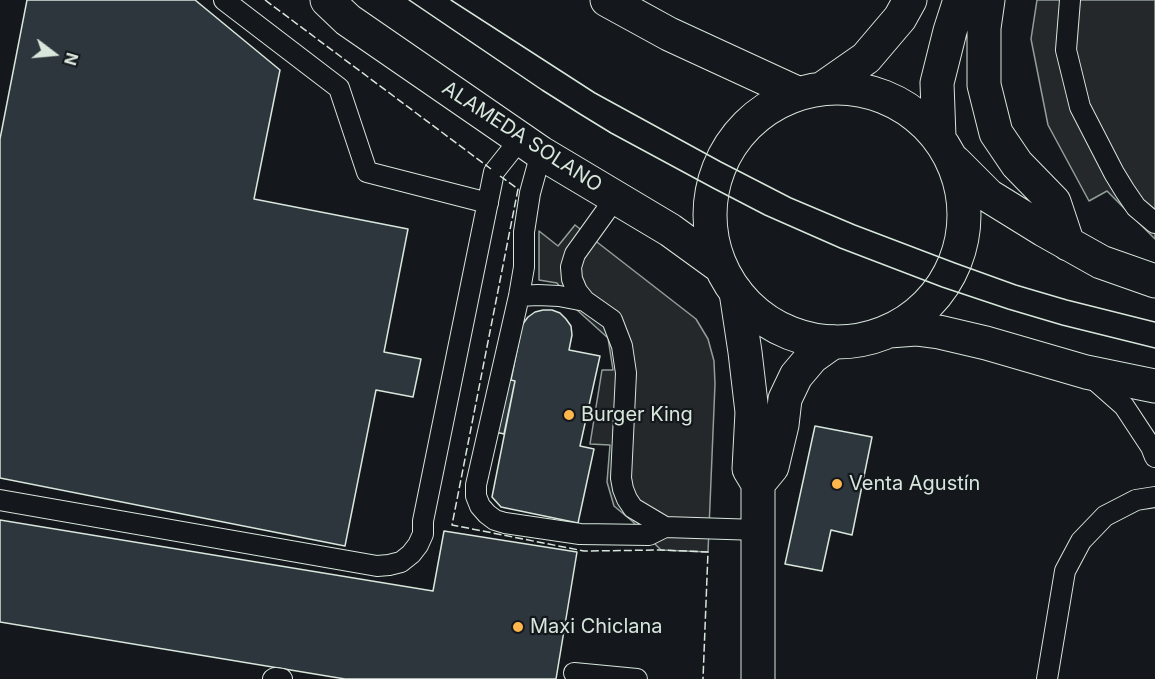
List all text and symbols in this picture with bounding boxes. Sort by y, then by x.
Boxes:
north arrow [24,24,84,84]
text: N [60,50,83,68]
street label: ALAMEDA SOLANO [438,76,606,198]
place label: Burger King [581,403,693,427]
marker: Burger King [562,408,576,422]
place label: Venta Agustín [849,472,980,496]
marker: Venta Agustín [830,477,844,491]
place label: Maxi Chiclana [530,615,663,639]
marker: Maxi Chiclana [511,620,525,634]

